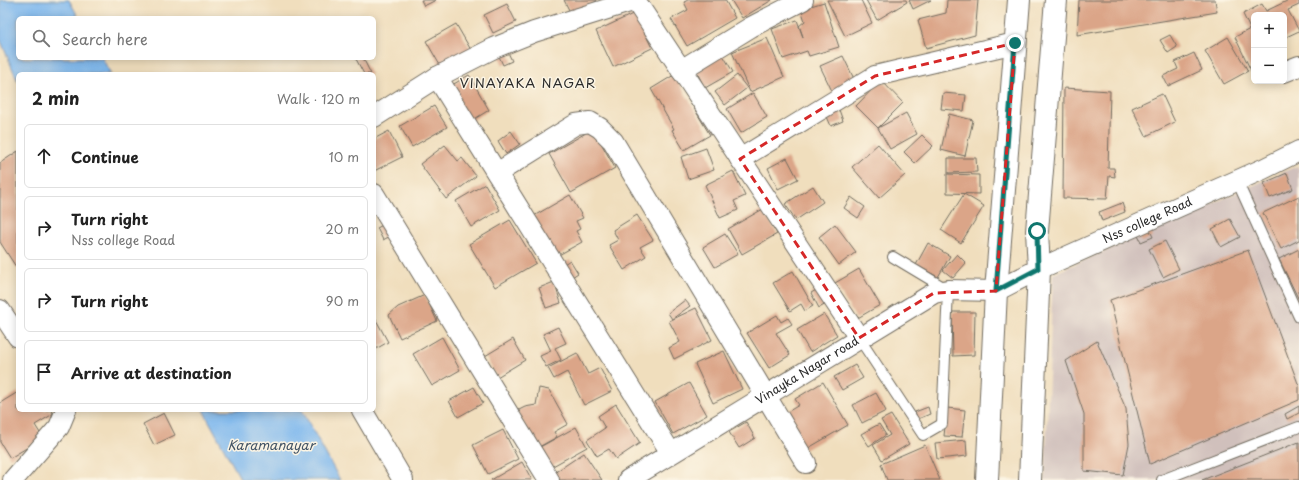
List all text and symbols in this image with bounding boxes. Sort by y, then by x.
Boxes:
map controls [1251,12,1287,84]
button: + [1251,12,1287,48]
search box [16,16,376,60]
icon: search [30,27,52,49]
text: Search here [62,27,148,50]
route end [1006,34,1024,52]
button: − [1251,48,1287,84]
district label: VINAYAKA NAGAR [460,73,596,92]
text: 2 min [32,85,79,111]
text: Walk · 120 m [277,89,360,108]
icon: ahead [33,145,55,167]
text: Continue [71,145,139,168]
text: 10 m [329,147,359,166]
street label: Nss college Road [1099,192,1195,248]
text: Turn right [71,207,148,230]
icon: right [33,217,55,239]
text: 20 m [325,219,359,238]
route start [1028,222,1046,240]
text: Nss college Road [71,230,175,249]
icon: right [33,289,55,311]
text: Turn right [71,289,148,312]
text: 90 m [326,291,359,310]
street label: Vinayka Nagar road [752,331,862,408]
icon: arrive [33,361,55,383]
text: Arrive at destination [71,361,232,384]
water label: Karamanayar [227,435,317,454]

